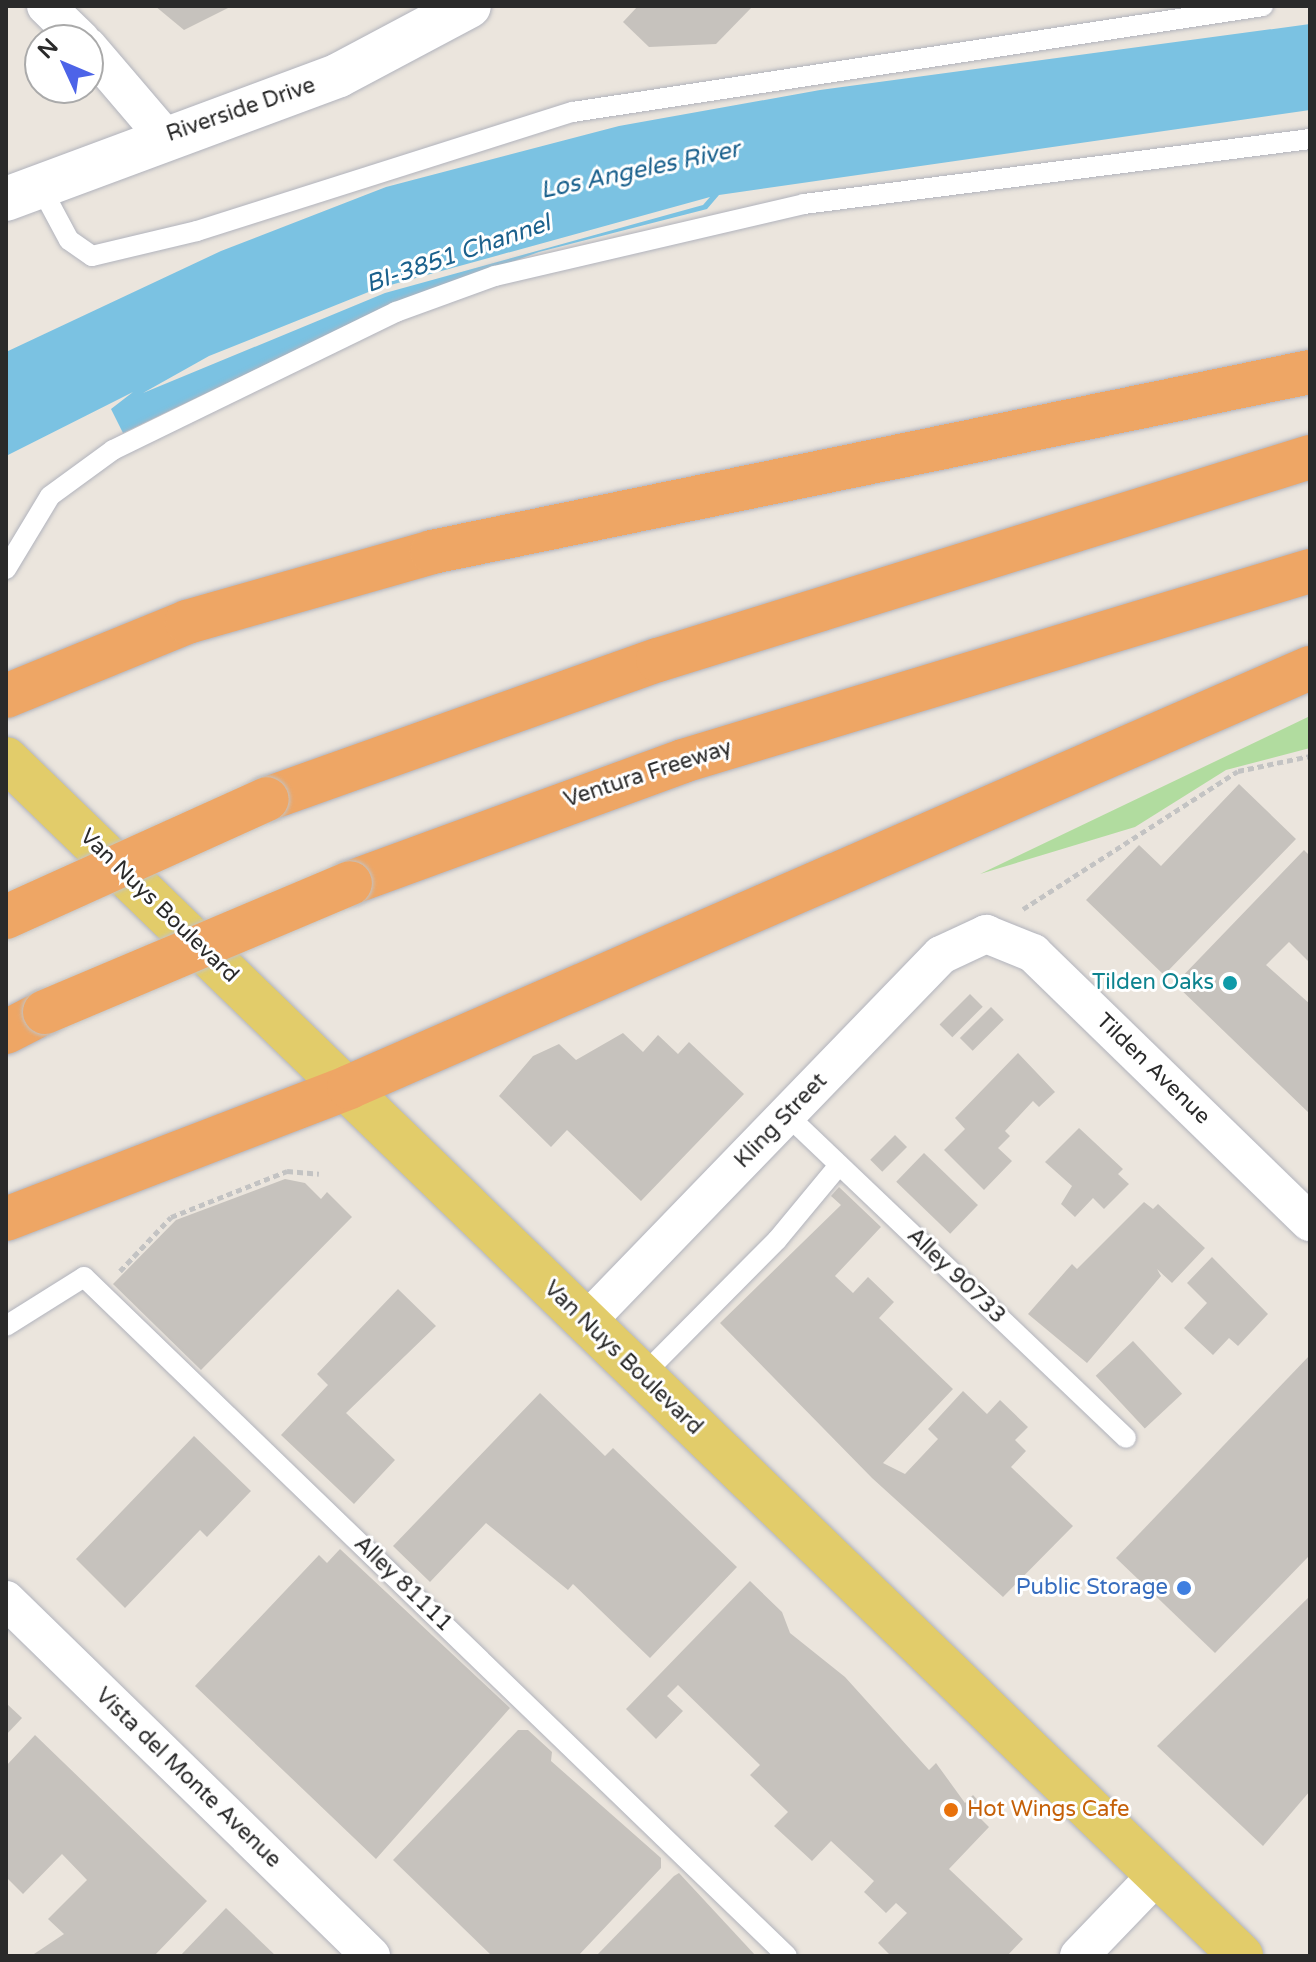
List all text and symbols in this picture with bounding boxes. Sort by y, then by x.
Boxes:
north arrow [24,24,104,104]
text: N [33,33,64,64]
street label: Riverside Drive [163,72,319,148]
water label: Los Angeles River [538,135,742,205]
water label: BI-3851 Channel [362,209,554,299]
street label: Ventura Freeway [561,734,735,814]
street label: Van Nuys Boulevard [74,824,244,988]
place label: Tilden Oaks [1092,970,1214,996]
marker: Tilden Oaks [1221,974,1239,992]
street label: Tilden Avenue [1090,1008,1216,1130]
street label: Kling Street [729,1068,833,1174]
street label: Alley 90733 [901,1223,1011,1329]
street label: Van Nuys Boulevard [538,1276,708,1440]
street label: Alley 81111 [348,1531,458,1637]
place label: Public Storage [1016,1575,1168,1601]
marker: Public Storage [1175,1579,1193,1597]
street label: Vista del Monte Avenue [90,1682,286,1874]
place label: Hot Wings Cafe [967,1797,1129,1823]
marker: Hot Wings Cafe [942,1801,960,1819]

